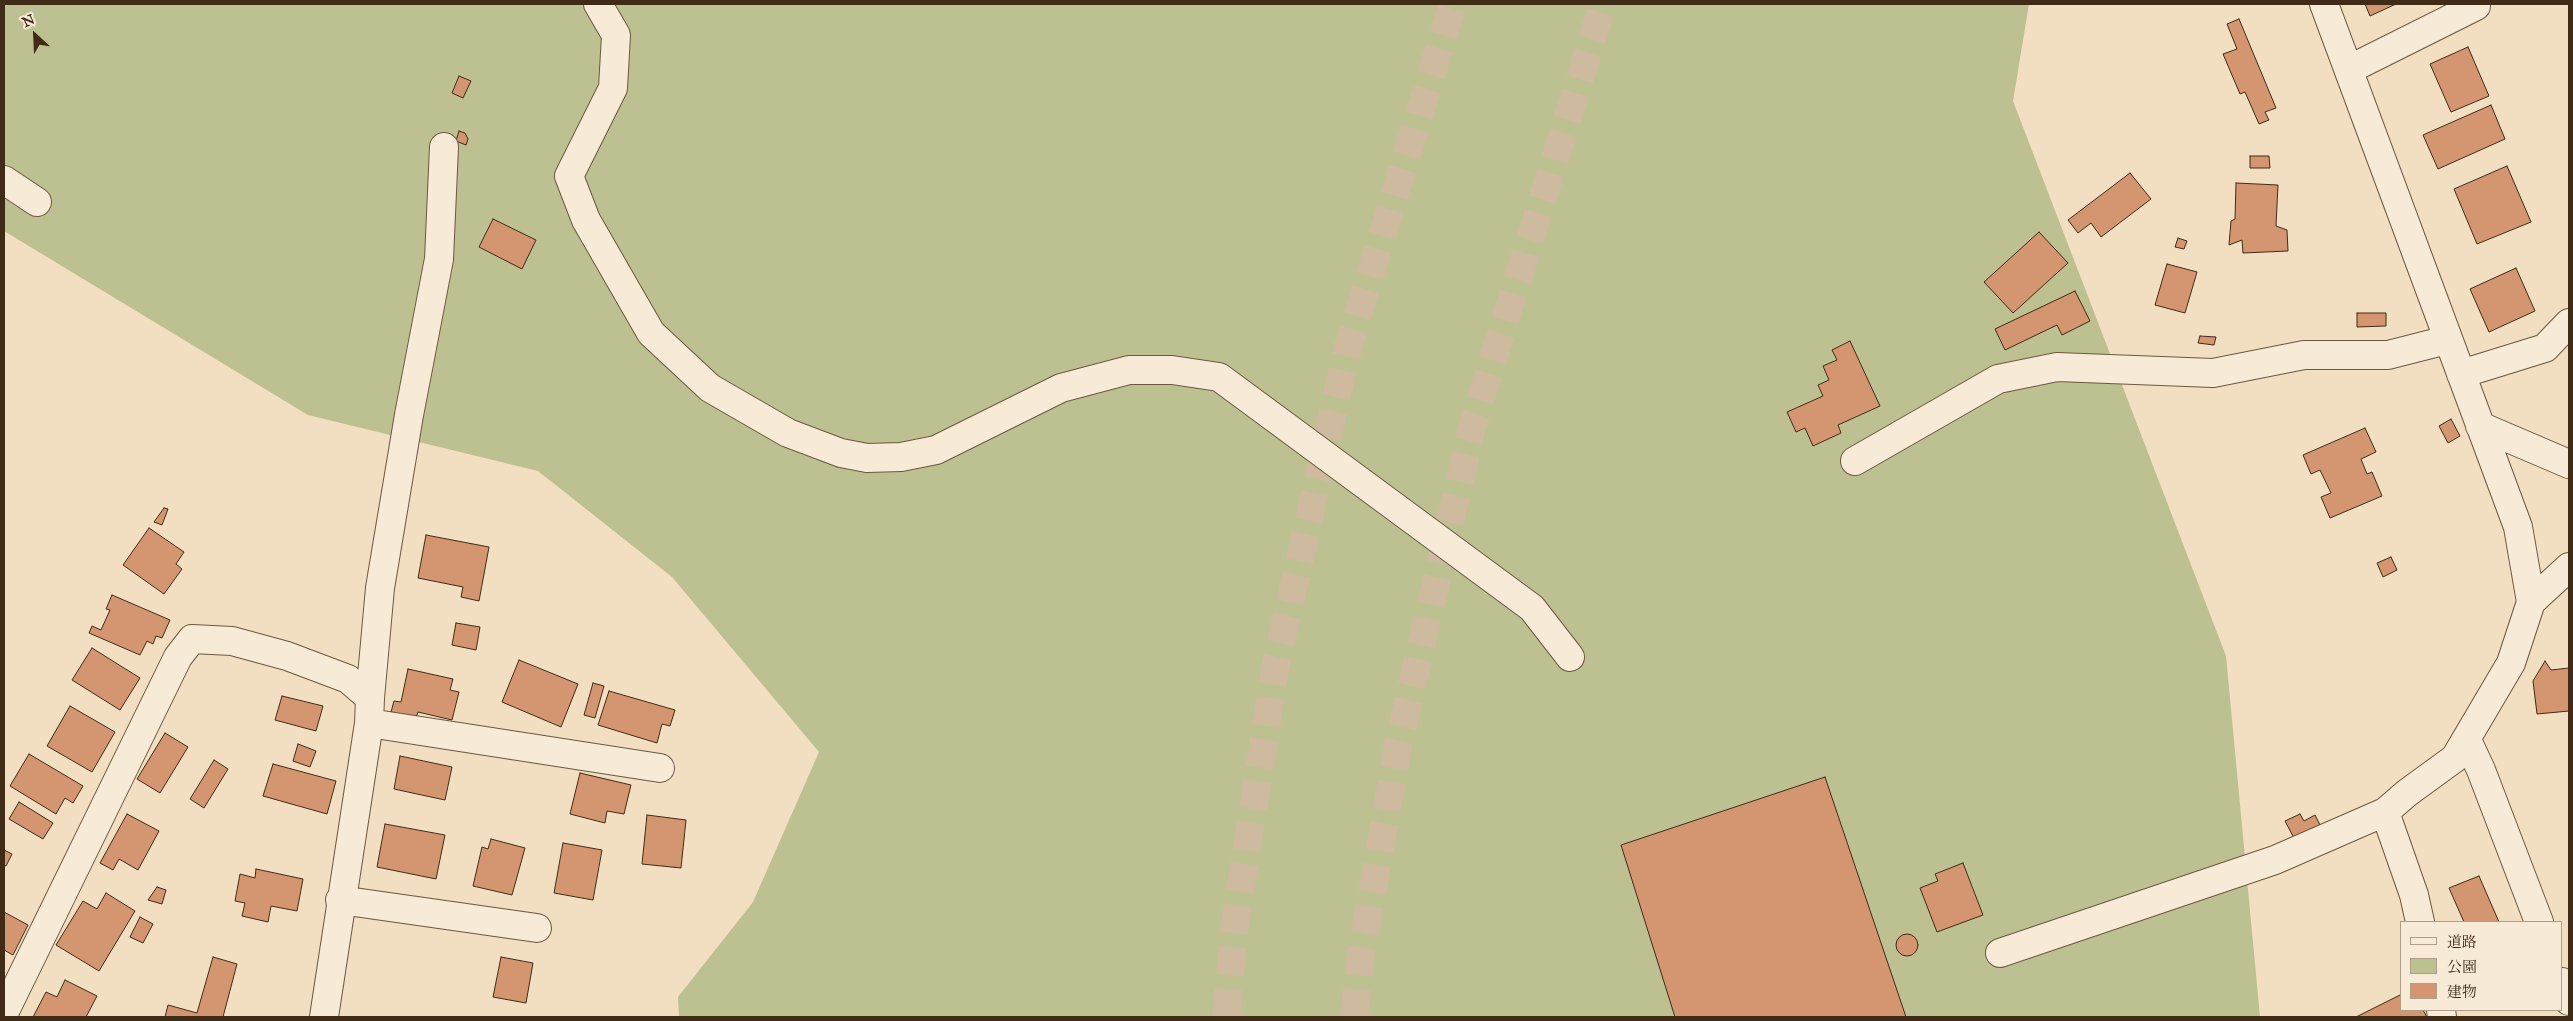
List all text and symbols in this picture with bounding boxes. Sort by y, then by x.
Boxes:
north arrow [10,10,60,60]
text: N [19,11,37,31]
legend [2400,921,2563,1011]
text: 道路 [2447,933,2477,951]
text: 公園 [2447,958,2477,976]
text: 建物 [2447,983,2477,1001]

